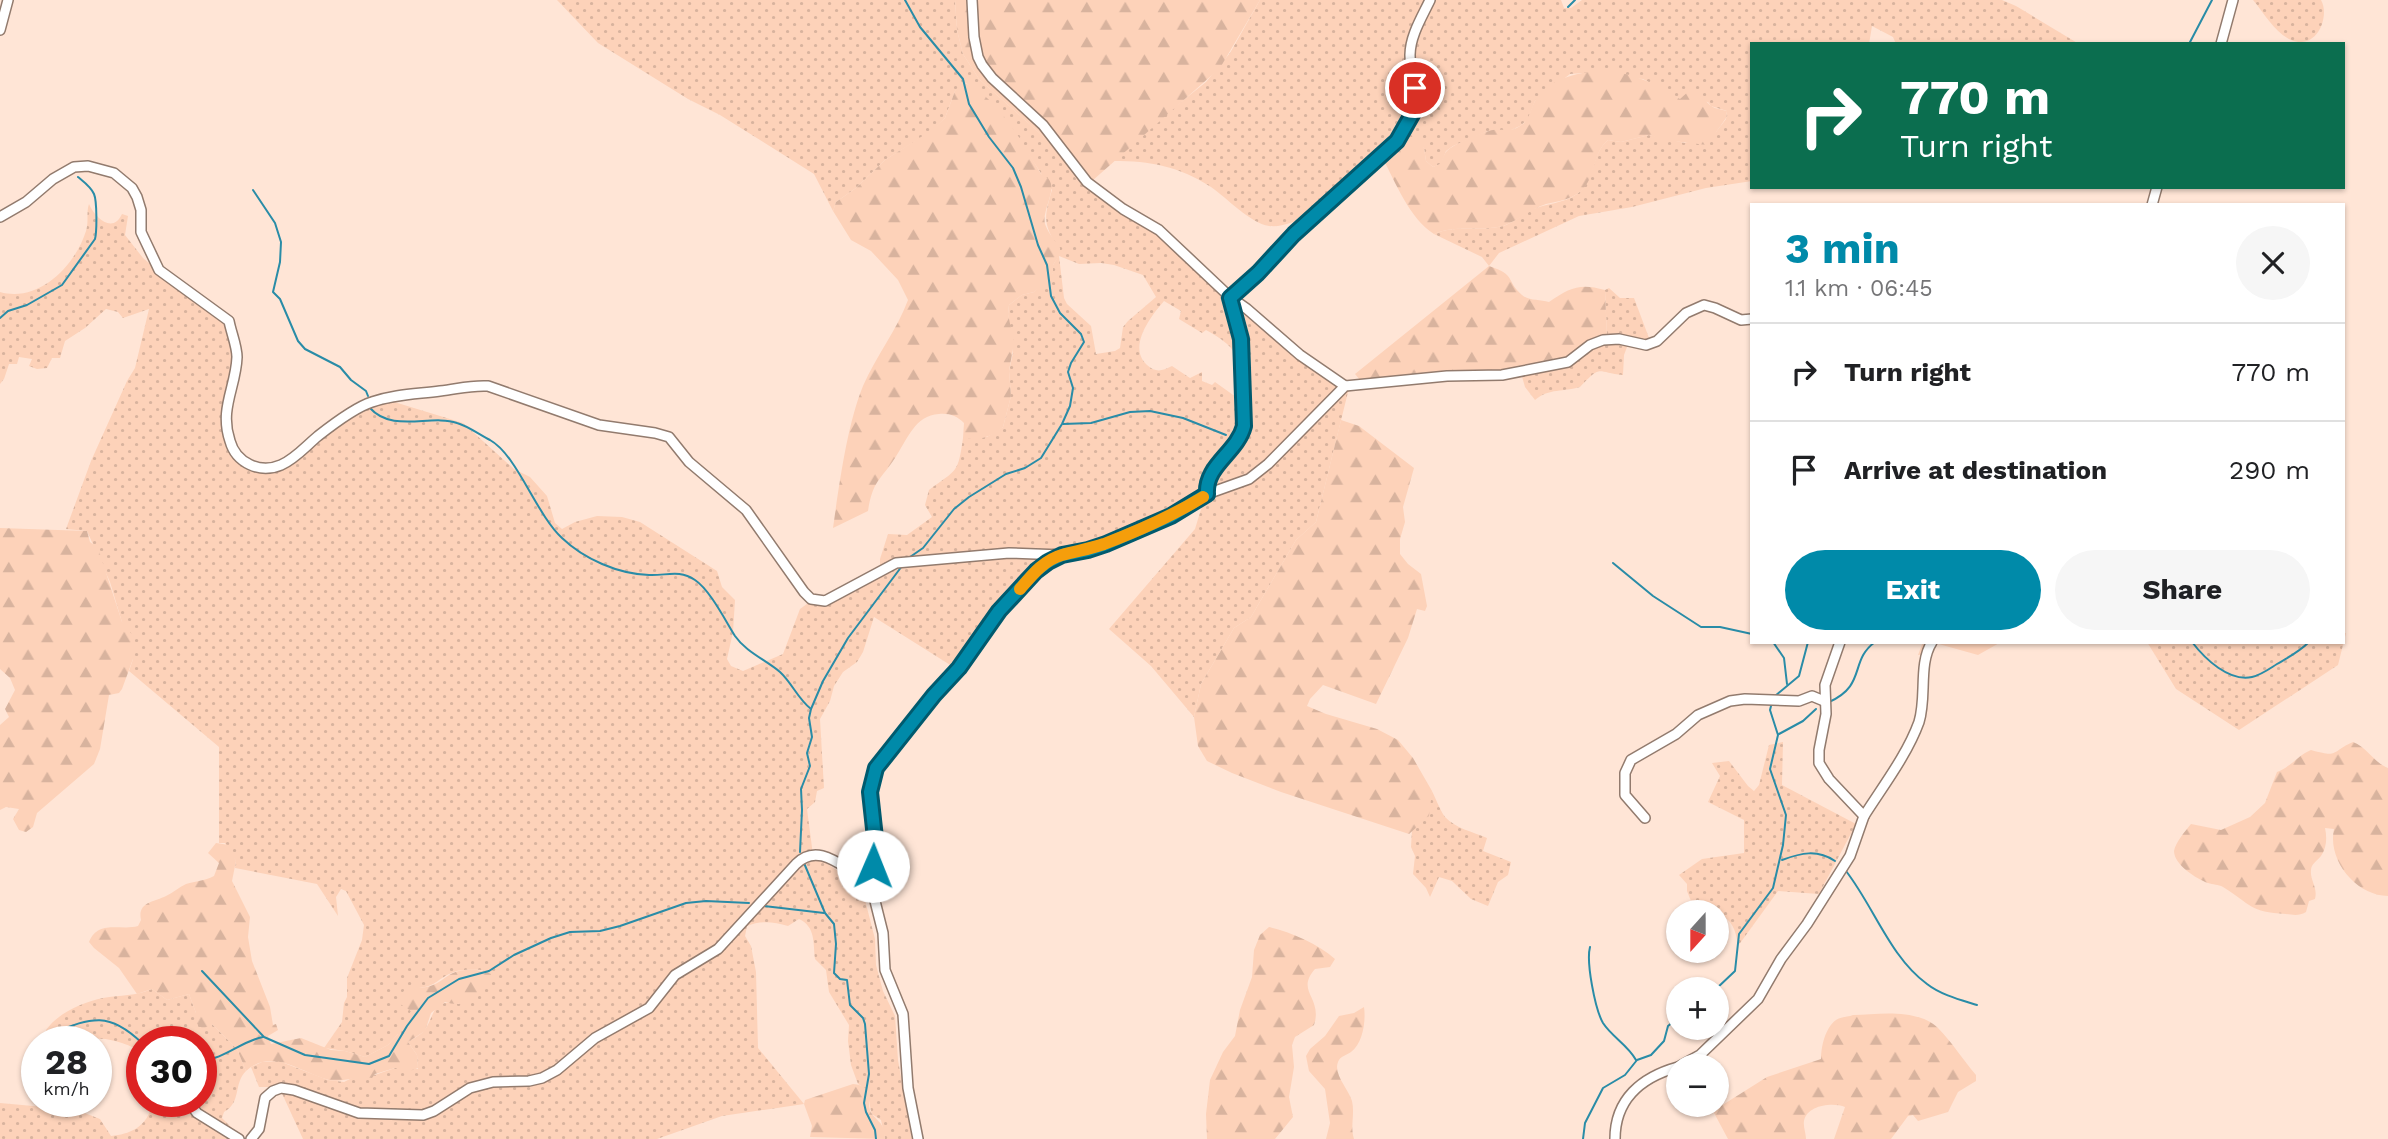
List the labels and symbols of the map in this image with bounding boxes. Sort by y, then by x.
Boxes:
pin [1385,58,1445,118]
position arrow [836,829,910,903]
north arrow [1666,900,1729,962]
speed limit sign: 30 [126,1026,217,1117]

